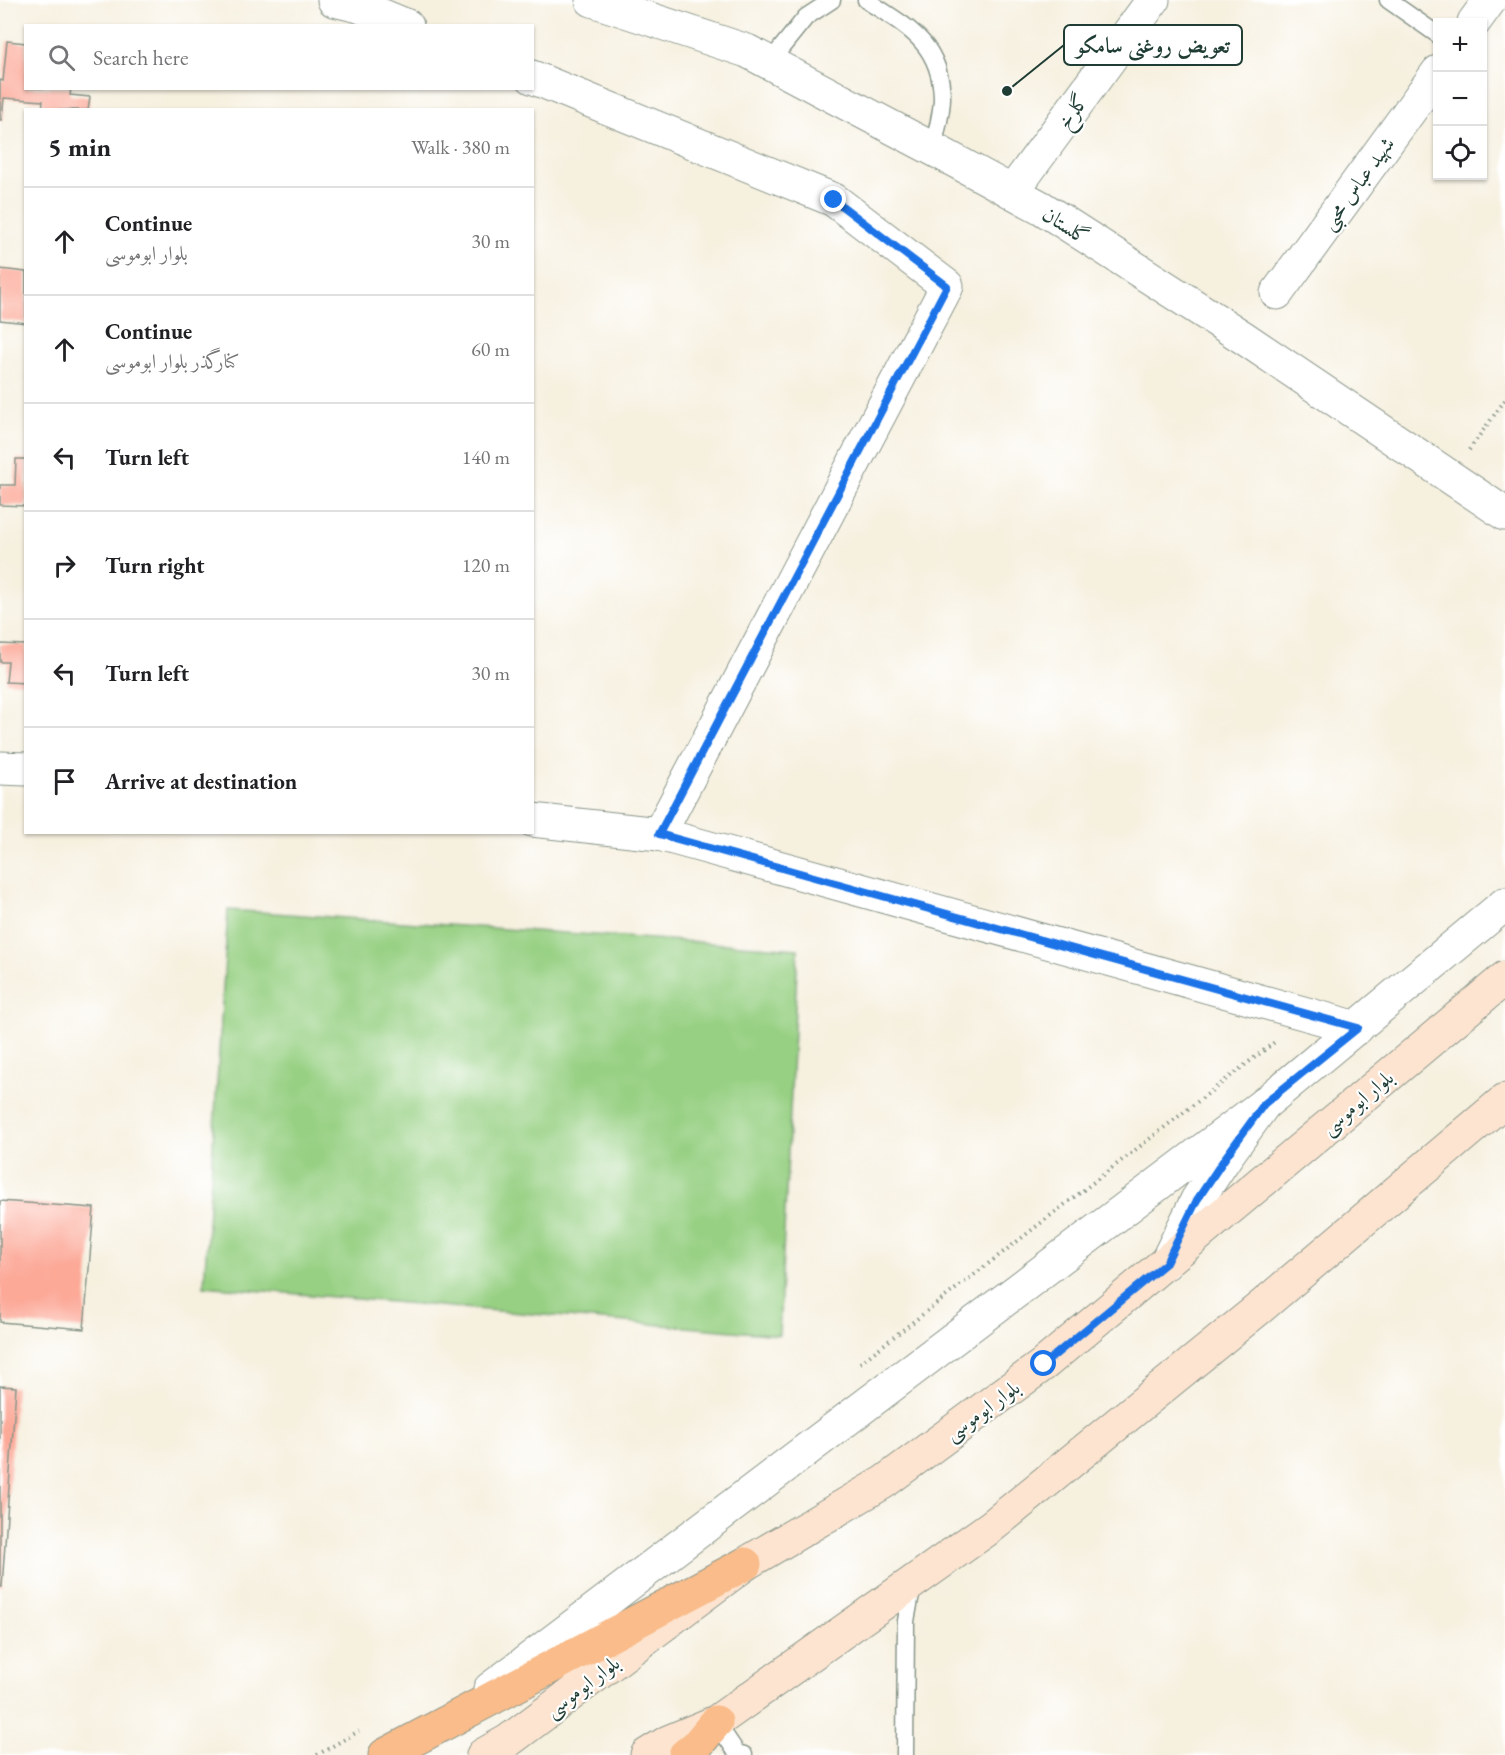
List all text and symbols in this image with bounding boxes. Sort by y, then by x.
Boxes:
map controls [1433,18,1487,180]
button: + [1433,18,1487,72]
search box [24,24,534,90]
callout: تعویض روغنی سامکو [1064,25,1242,65]
text: تعویض روغنی سامکو [1074,31,1231,61]
icon: search [45,41,78,74]
text: Search here [93,43,188,72]
button: − [1433,72,1487,126]
street label: گلرخ [1050,88,1099,138]
button: locate [1433,126,1487,180]
text: 5 min [48,130,111,164]
street label: شهید عباس محبی [1314,131,1403,237]
text: Walk · 380 m [411,134,510,160]
route end [820,186,846,212]
street label: گلستان [1038,200,1094,250]
text: Continue [105,209,192,238]
icon: ahead [48,225,81,258]
text: 30 m [471,228,510,254]
text: بلوار ابوموسی [105,240,188,266]
text: Continue [105,317,192,346]
icon: ahead [48,333,81,366]
text: 60 m [471,336,510,362]
text: کنارگذر بلوار ابوموسی [105,348,239,374]
icon: left [48,441,81,474]
text: Turn left [105,443,189,472]
text: 140 m [462,444,510,470]
icon: right [48,549,81,582]
text: Turn right [105,551,204,580]
text: 120 m [462,552,510,578]
icon: left [48,657,81,690]
text: Turn left [105,659,189,688]
text: 30 m [471,660,510,686]
icon: arrive [48,765,81,798]
text: Arrive at destination [105,767,297,796]
street label: بلوار ابوموسی [1315,1064,1400,1142]
route start [1030,1350,1056,1376]
street label: بلوار ابوموسی [939,1374,1026,1448]
street label: بلوار ابوموسی [539,1649,626,1725]

